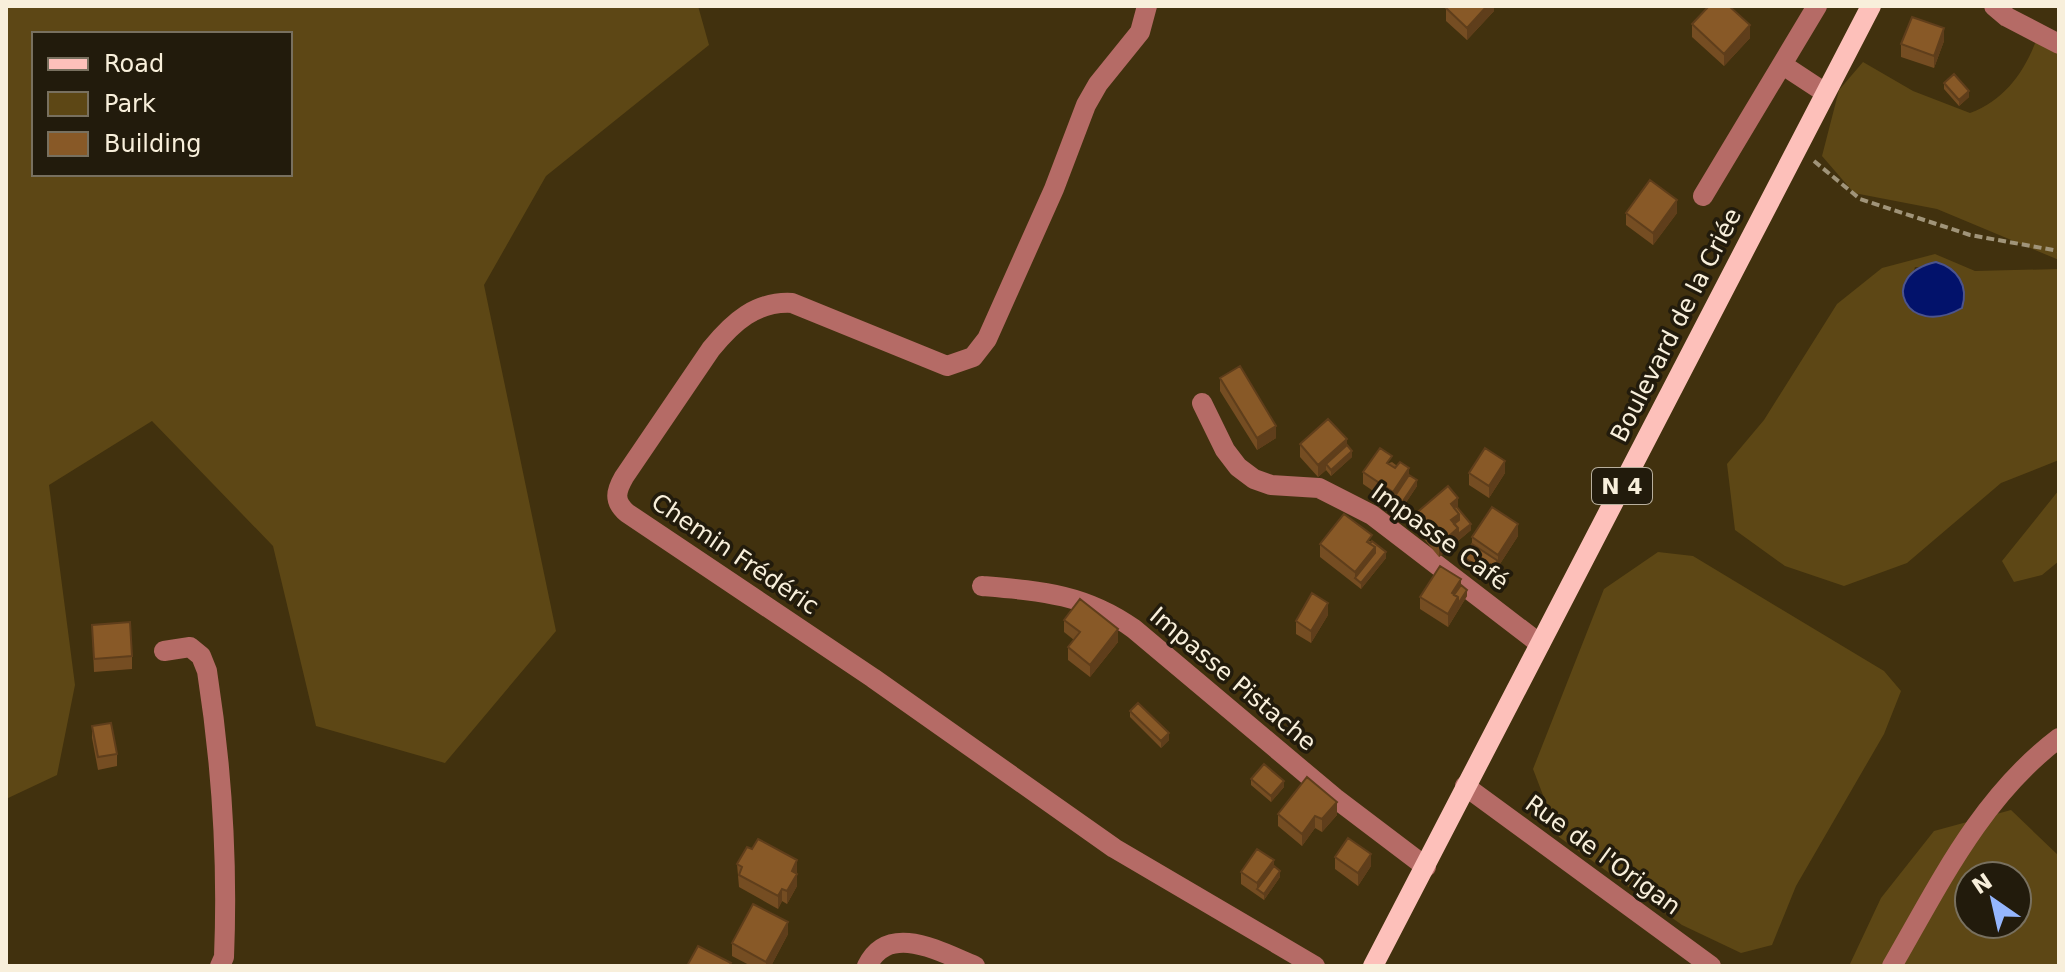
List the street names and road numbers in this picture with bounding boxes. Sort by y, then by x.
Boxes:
street label: Boulevard de la Criée [1605,203,1747,447]
road number: N 4 [1592,468,1652,504]
street label: Impasse Café [1366,478,1514,596]
street label: Chemin Frédéric [646,488,824,620]
street label: Impasse Pistache [1144,601,1322,757]
street label: Rue de l'Origan [1520,789,1686,921]

